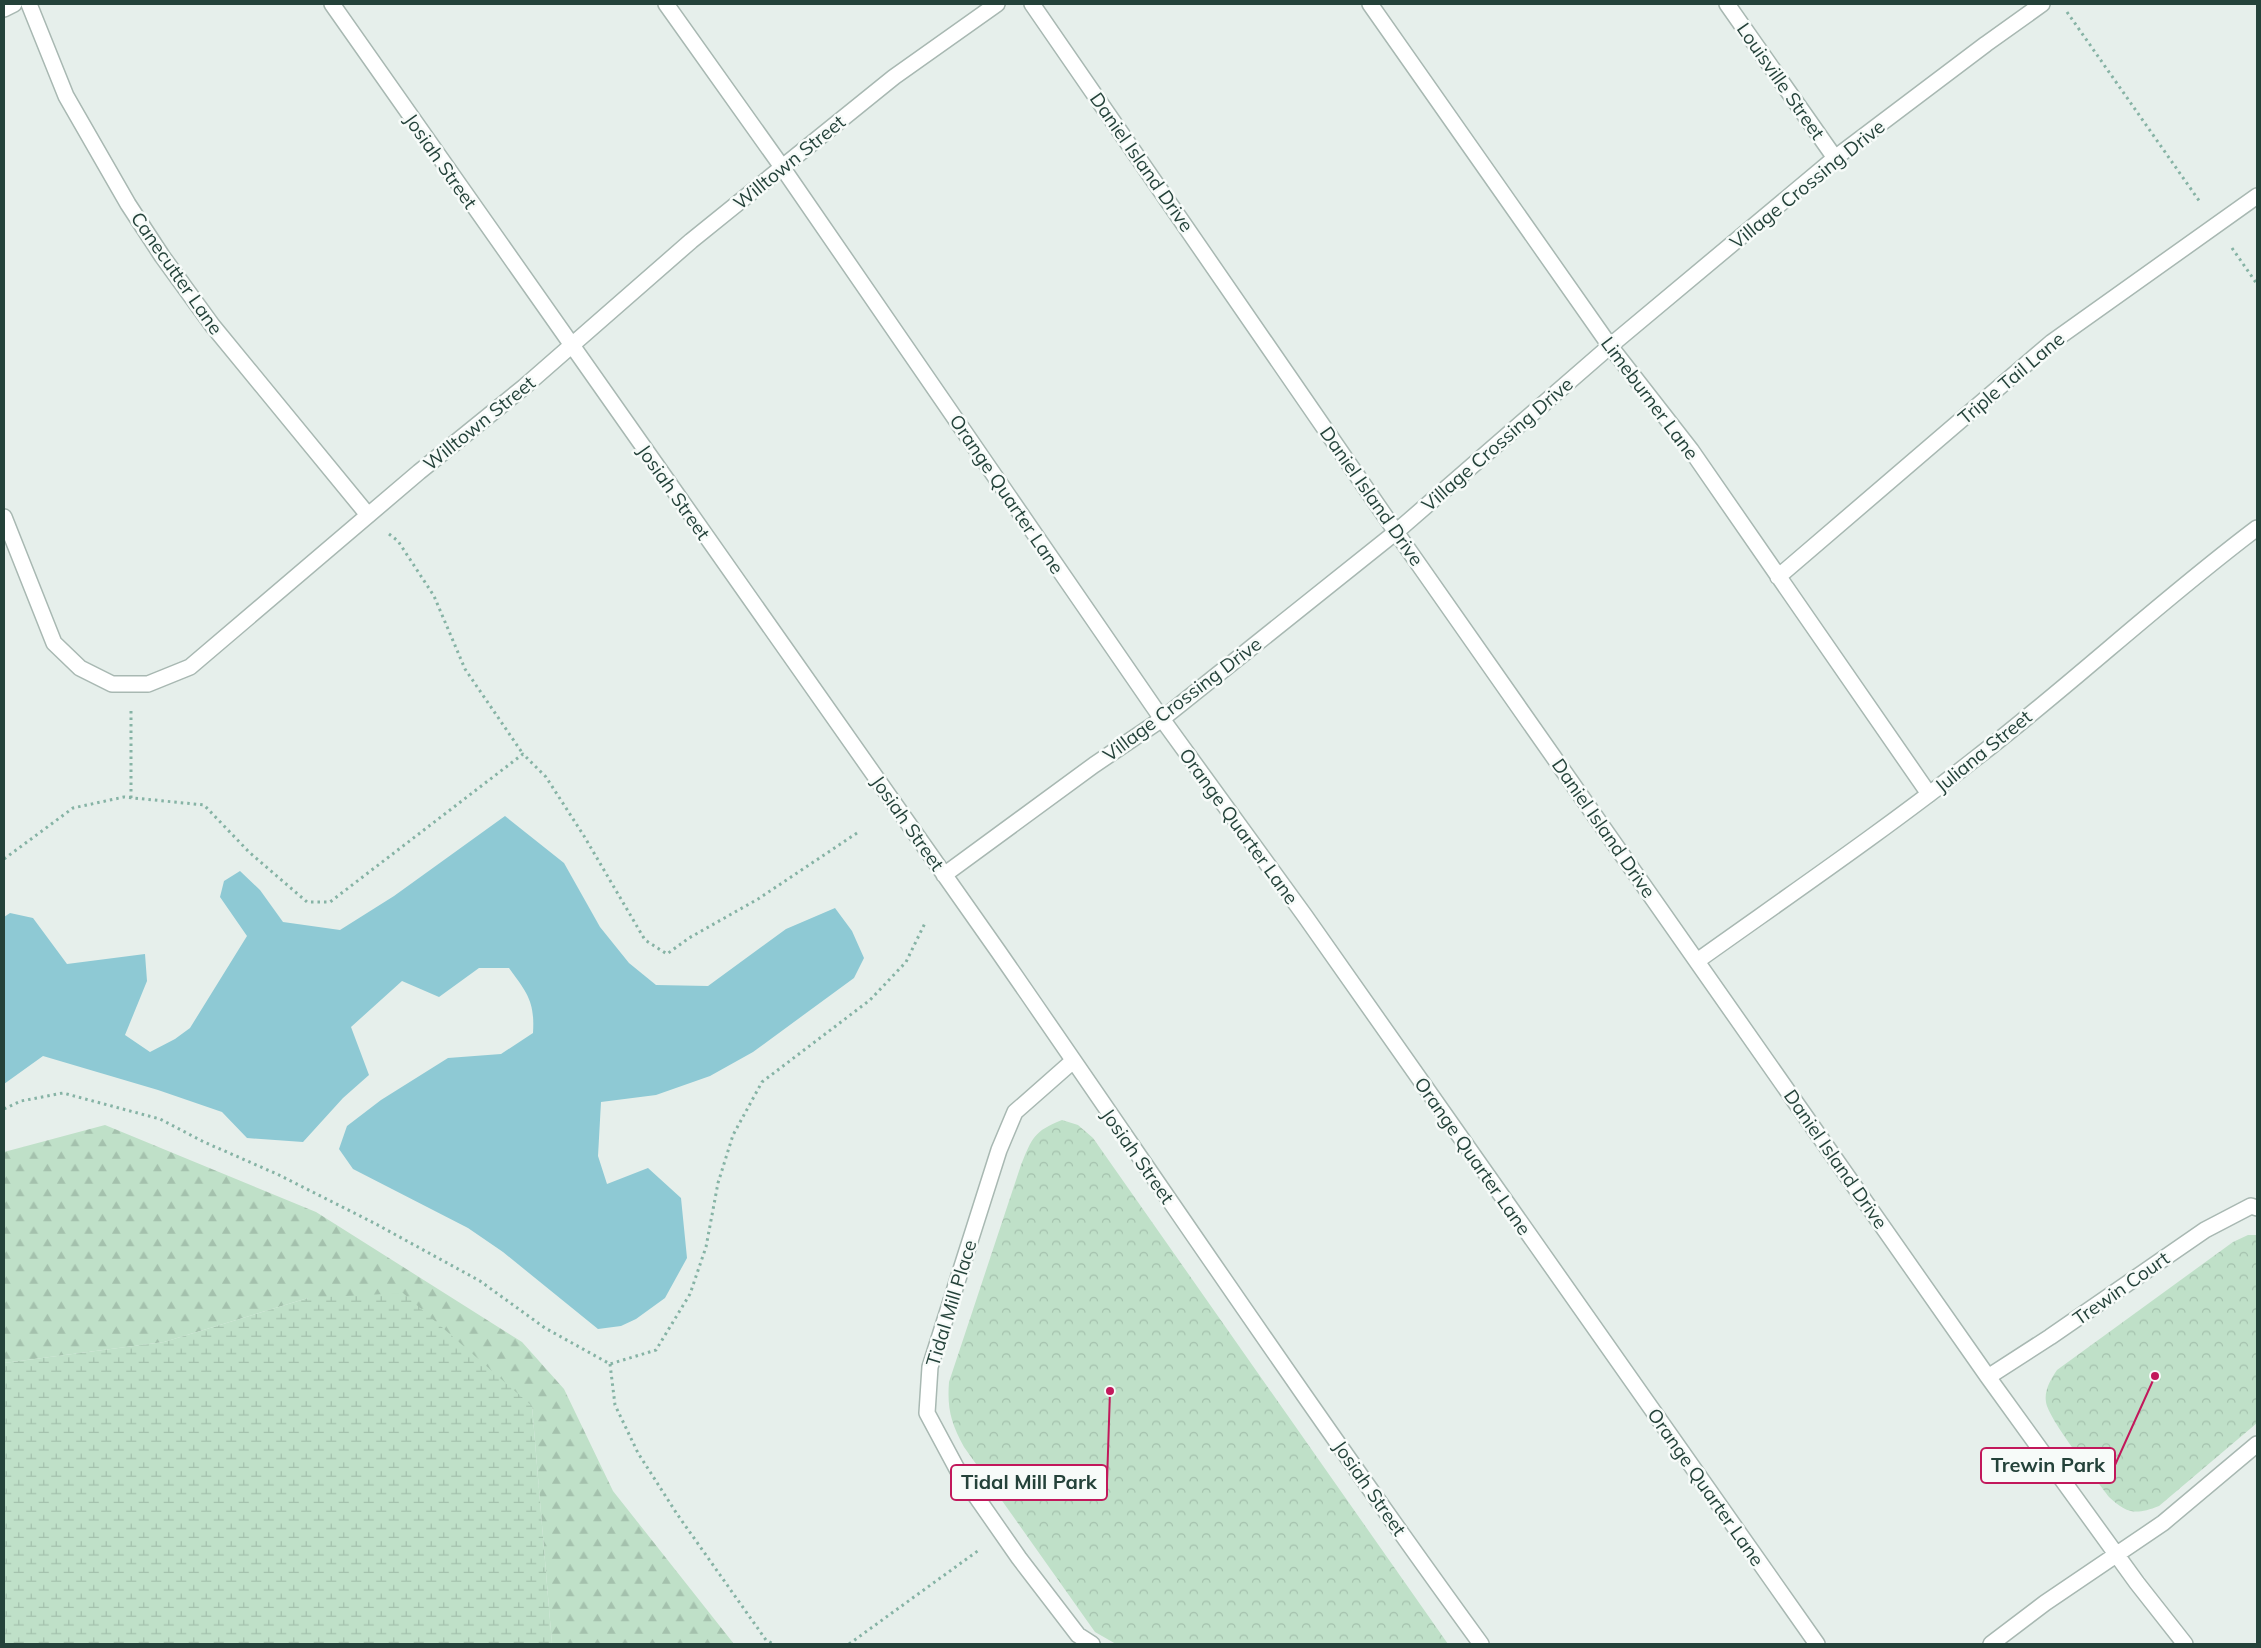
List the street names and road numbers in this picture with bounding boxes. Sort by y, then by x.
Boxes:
street label: Louisville Street [1732,18,1830,144]
street label: Daniel Island Drive [1085,88,1199,236]
street label: Josiah Street [399,109,483,214]
street label: Willtown Street [728,109,850,214]
street label: Village Crossing Drive [1725,114,1889,254]
street label: Canecutter Lane [126,207,228,339]
street label: Triple Tail Lane [1953,327,2069,429]
street label: Limeburner Lane [1596,332,1704,464]
street label: Willtown Street [418,370,540,475]
street label: Village Crossing Drive [1417,372,1577,516]
street label: Orange Quarter Lane [945,410,1069,578]
street label: Daniel Island Drive [1315,422,1429,570]
street label: Josiah Street [632,440,716,545]
street label: Village Crossing Drive [1098,632,1266,766]
street label: Juliana Street [1930,704,2037,797]
street label: Orange Quarter Lane [1174,743,1304,909]
street label: Daniel Island Drive [1547,754,1661,902]
street label: Josiah Street [866,771,950,876]
street label: Orange Quarter Lane [1409,1072,1537,1240]
street label: Daniel Island Drive [1779,1085,1893,1233]
street label: Josiah Street [1096,1104,1180,1209]
street label: Tidal Mill Place [920,1237,982,1369]
street label: Trewin Court [2068,1246,2174,1330]
street label: Orange Quarter Lane [1642,1403,1770,1571]
street label: Josiah Street [1328,1436,1412,1541]

